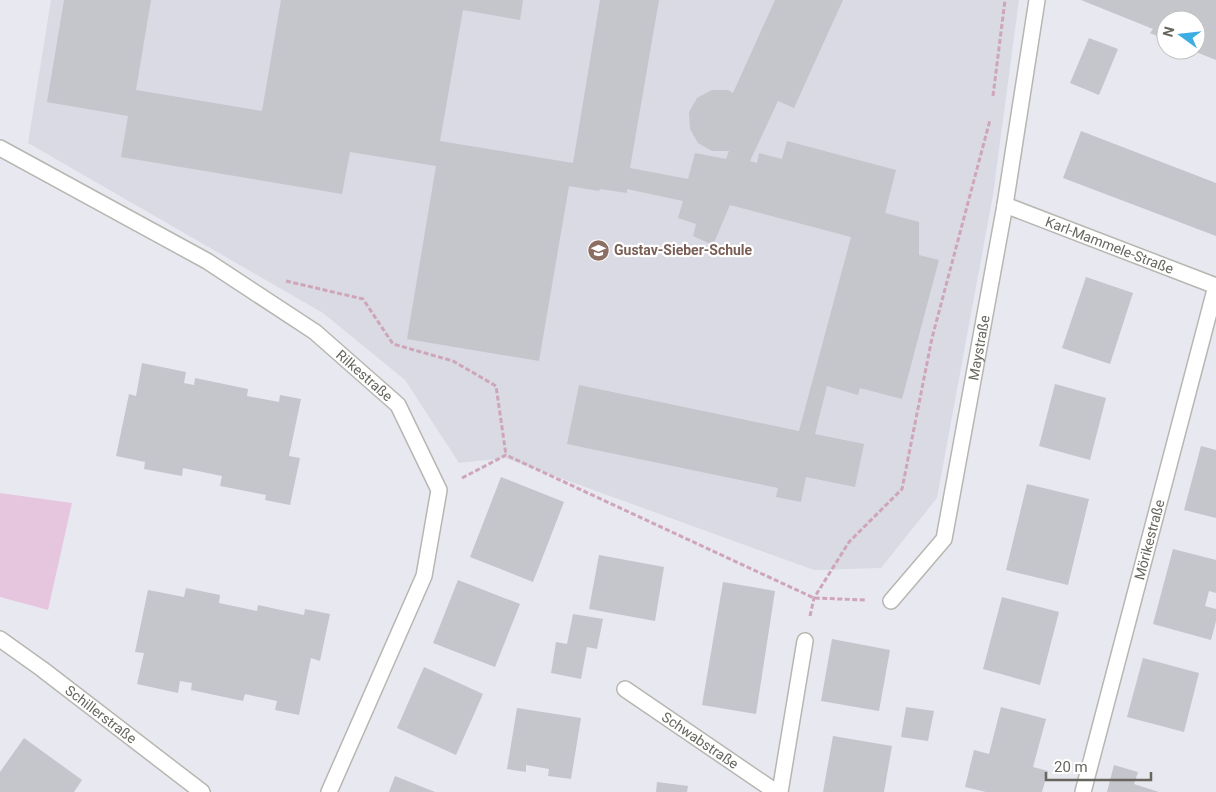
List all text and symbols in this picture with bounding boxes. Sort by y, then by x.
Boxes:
north arrow [1156,10,1206,60]
text: N [1159,25,1177,38]
street label: Karl-Mammele-Straße [1043,213,1176,277]
school or university icon: Gustav-Sieber-Schule [586,238,610,262]
place label: Gustav-Sieber-Schule [614,242,753,258]
street label: Maystraße [965,314,993,382]
street label: Rilkestraße [333,347,396,405]
street label: Mörikestraße [1131,498,1168,581]
street label: Schillerstraße [62,682,140,747]
street label: Schwabstraße [659,709,741,772]
scale bar [1046,750,1151,782]
text: 20 m [1054,758,1088,776]

